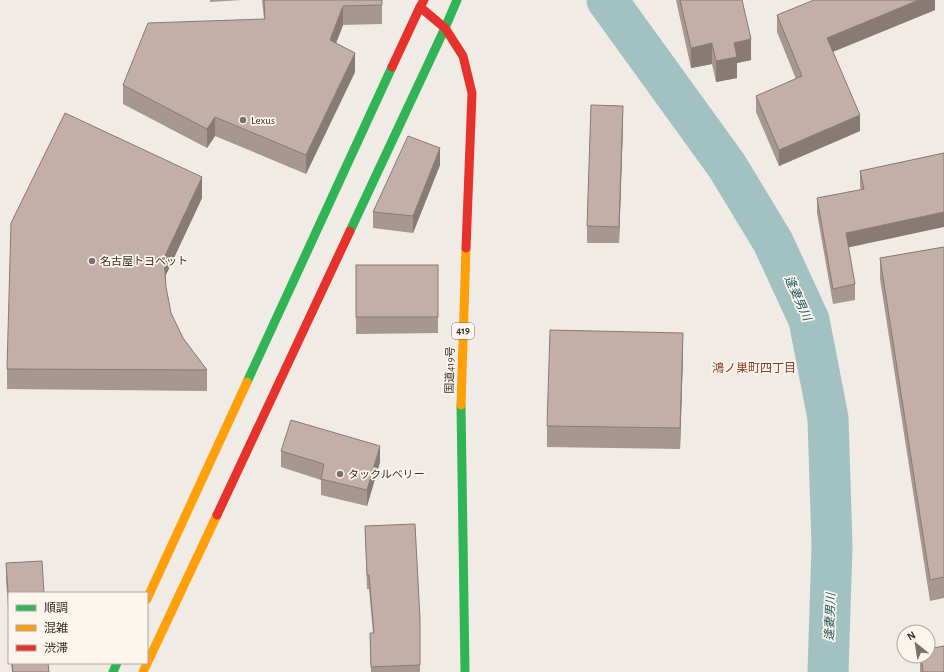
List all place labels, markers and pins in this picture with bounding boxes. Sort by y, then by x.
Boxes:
marker: Lexus [238,115,248,125]
place label: Lexus [251,115,275,126]
place label: 名古屋トヨペット [100,255,188,267]
marker: 名古屋トヨペット [87,256,97,266]
marker: タックルベリー [335,469,345,479]
place label: タックルベリー [348,469,425,480]

